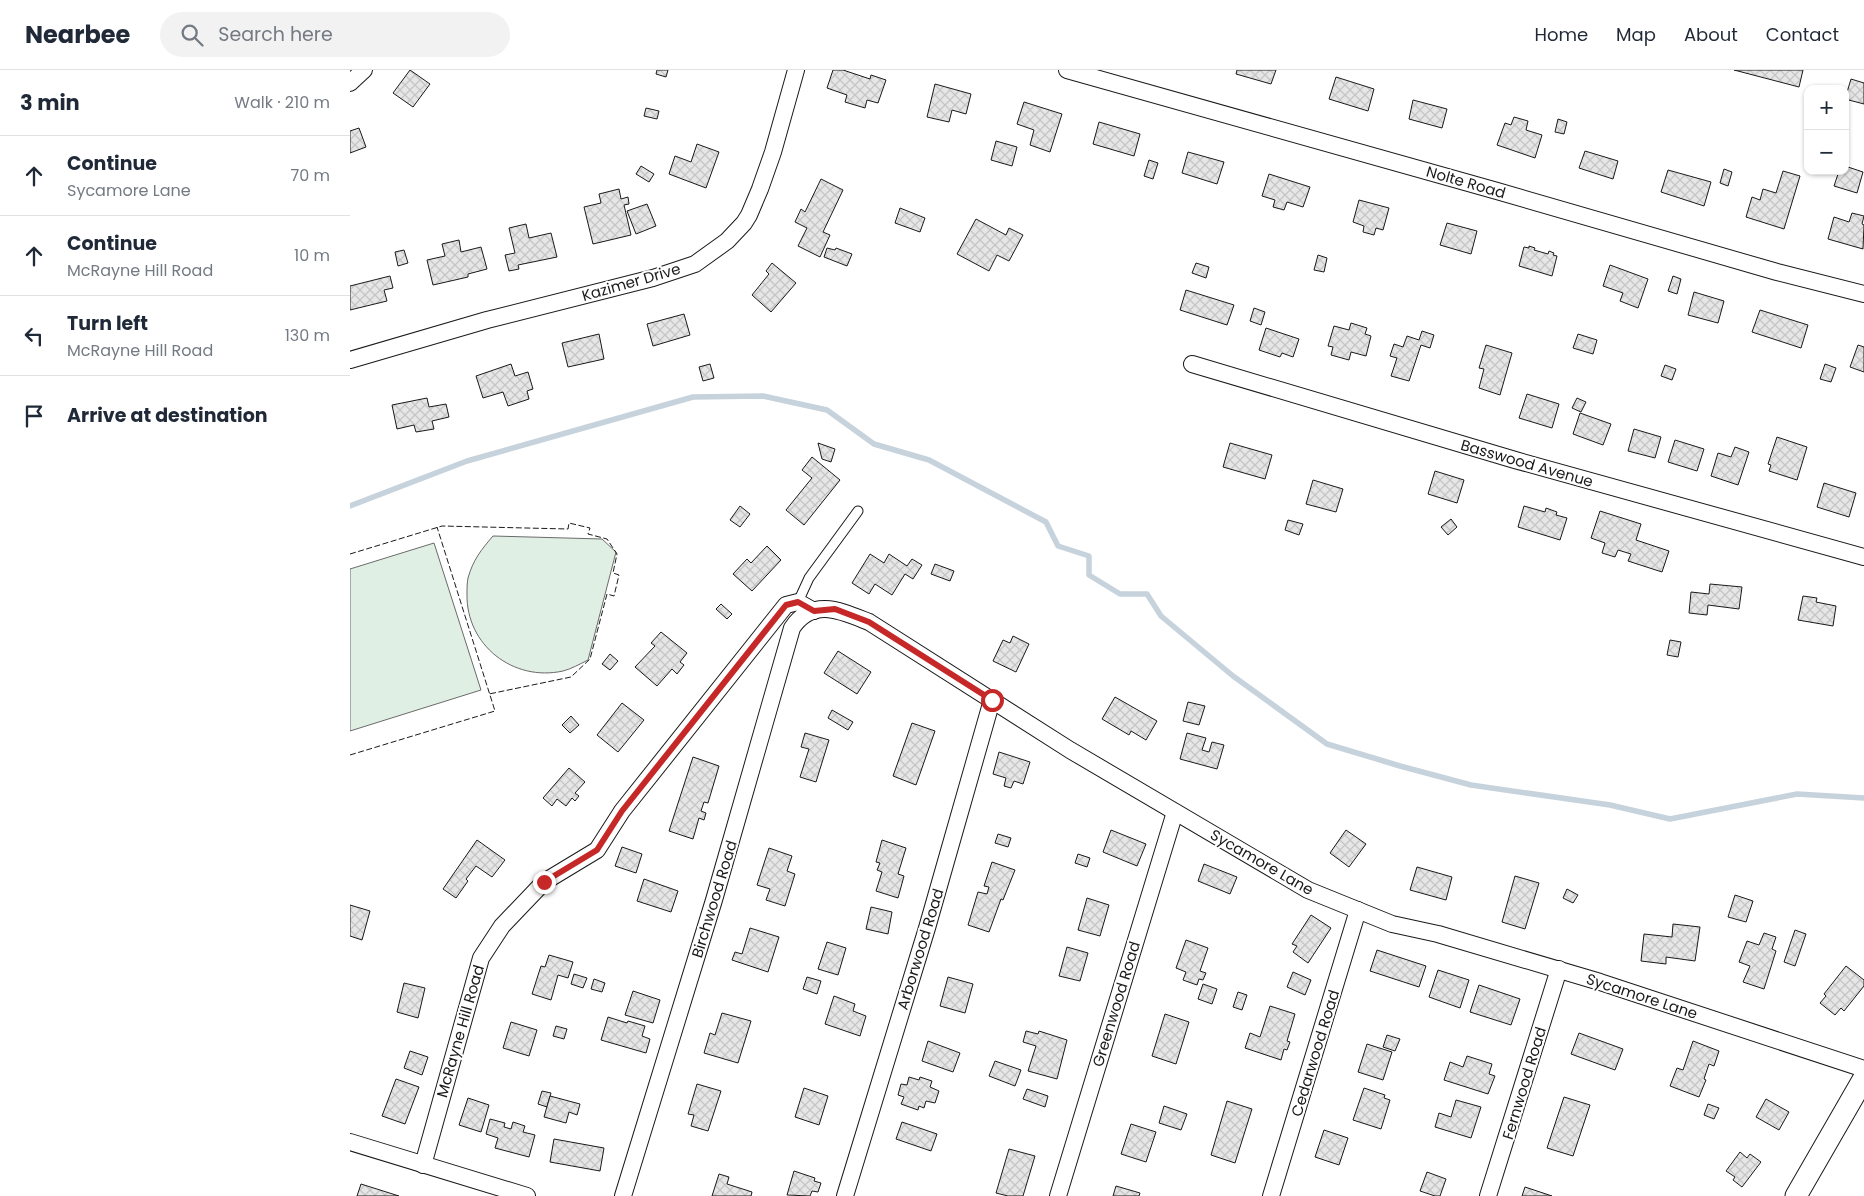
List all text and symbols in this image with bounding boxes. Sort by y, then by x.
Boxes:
search box [160,12,510,57]
text: Nearbee [25,18,130,51]
icon: search [178,21,206,49]
text: Search here [218,21,333,48]
text: Home [1534,22,1588,47]
text: Map [1616,22,1656,47]
text: About [1684,22,1738,47]
text: Contact [1766,22,1839,47]
map controls [1804,85,1849,175]
button: + [1804,85,1849,130]
text: 3 min [20,88,80,117]
text: Walk · 210 m [234,91,330,114]
button: − [1804,130,1849,175]
text: Continue [67,150,157,177]
street label: Nolte Road [1424,161,1508,203]
icon: ahead [20,162,48,190]
text: 70 m [290,164,330,187]
text: Sycamore Lane [67,179,191,202]
text: Continue [67,230,157,257]
icon: ahead [20,242,48,270]
text: 10 m [294,244,330,267]
street label: Kazimer Drive [579,258,683,306]
text: McRayne Hill Road [67,259,213,282]
text: Turn left [67,310,148,337]
icon: left [20,322,48,350]
text: 130 m [285,324,330,347]
text: McRayne Hill Road [67,339,213,362]
icon: arrive [20,402,48,430]
text: Arrive at destination [67,402,268,429]
street label: Basswood Avenue [1458,434,1596,492]
route start [981,689,1004,712]
street label: Sycamore Lane [1207,824,1317,900]
street label: Birchwood Road [686,838,742,960]
route end [533,871,556,894]
street label: Arborwood Road [892,886,948,1012]
street label: Greenwood Road [1087,939,1145,1069]
street label: McRayne Hill Road [431,962,489,1100]
street label: Sycamore Lane [1584,968,1700,1024]
street label: Cedarwood Road [1286,987,1344,1119]
street label: Fernwood Road [1497,1024,1551,1142]

